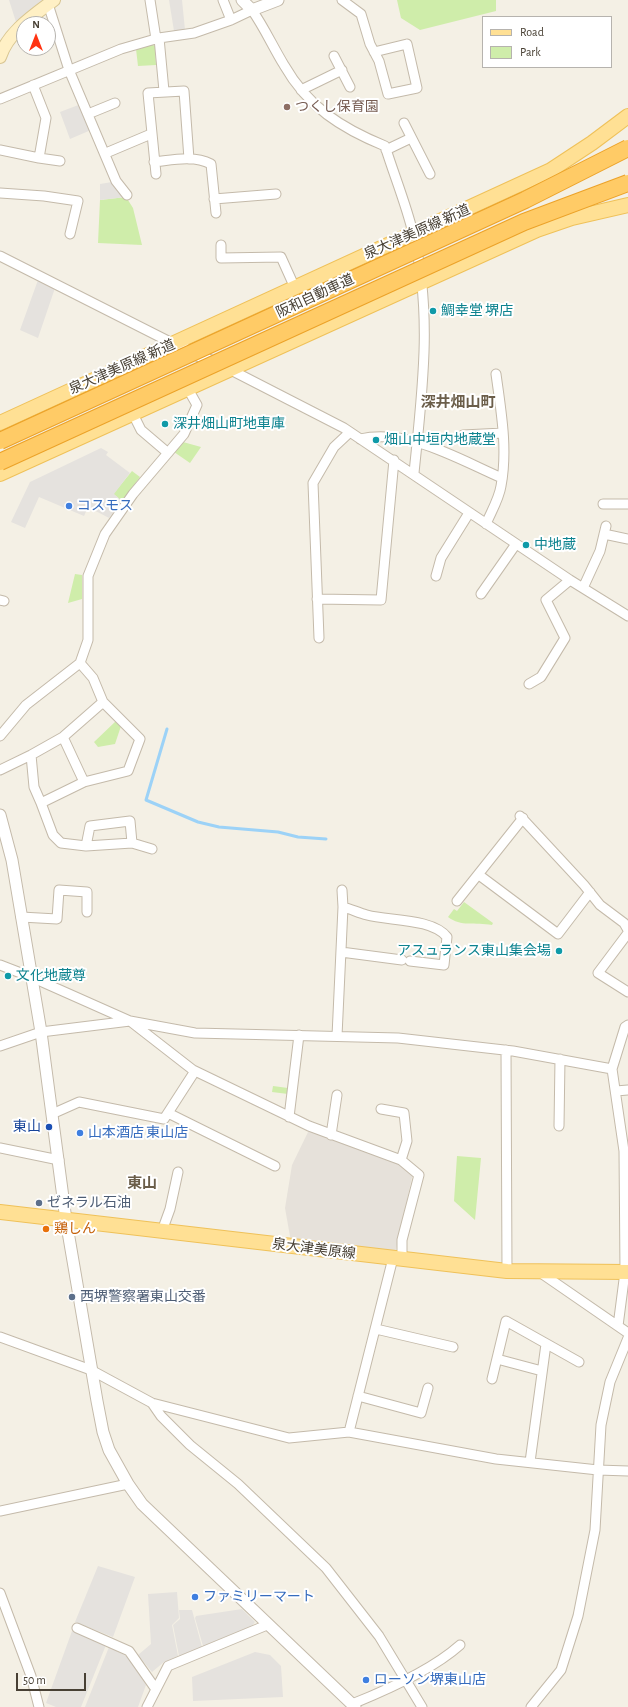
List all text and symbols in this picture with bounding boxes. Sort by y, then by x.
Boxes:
north arrow [16,16,56,56]
legend [482,16,612,68]
text: N [32,19,40,30]
text: Road [520,26,544,38]
text: Park [520,46,541,58]
place label: つくし保育園 [295,99,379,115]
marker: つくし保育園 [282,102,292,112]
street label: 泉大津美原線 新道 [361,201,473,263]
street label: 阪和自動車道 [273,271,357,321]
place label: 鯛幸堂 堺店 [441,303,513,319]
marker: 鯛幸堂 堺店 [428,306,438,316]
street label: 泉大津美原線 新道 [66,336,178,398]
district label: 深井畑山町 [421,393,495,411]
place label: 深井畑山町地車庫 [173,416,285,432]
marker: 深井畑山町地車庫 [160,419,170,429]
place label: 畑山中垣内地蔵堂 [384,432,496,448]
marker: 畑山中垣内地蔵堂 [371,435,381,445]
place label: コスモス [77,498,133,514]
marker: コスモス [64,501,74,511]
place label: 中地蔵 [534,537,576,553]
marker: 中地蔵 [521,540,531,550]
place label: アスュランス東山集会場 [397,943,551,959]
marker: アスュランス東山集会場 [554,946,564,956]
place label: 文化地蔵尊 [16,968,86,984]
marker: 文化地蔵尊 [3,971,13,981]
place label: 東山 [13,1119,41,1135]
marker: 東山 [44,1122,54,1132]
place label: 山本酒店 東山店 [88,1125,188,1141]
marker: 山本酒店 東山店 [75,1128,85,1138]
district label: 東山 [127,1174,157,1192]
place label: ゼネラル石油 [47,1195,131,1211]
marker: ゼネラル石油 [34,1198,44,1208]
place label: 鶏しん [54,1221,96,1237]
marker: 鶏しん [41,1224,51,1234]
street label: 泉大津美原線 [271,1236,357,1262]
place label: 西堺警察署東山交番 [80,1289,206,1305]
marker: 西堺警察署東山交番 [67,1292,77,1302]
place label: ファミリーマート [203,1589,315,1605]
marker: ファミリーマート [190,1592,200,1602]
scale bar [18,1665,88,1691]
place label: ローソン堺東山店 [374,1672,486,1688]
text: 50 m [23,1674,46,1686]
marker: ローソン堺東山店 [361,1675,371,1685]

